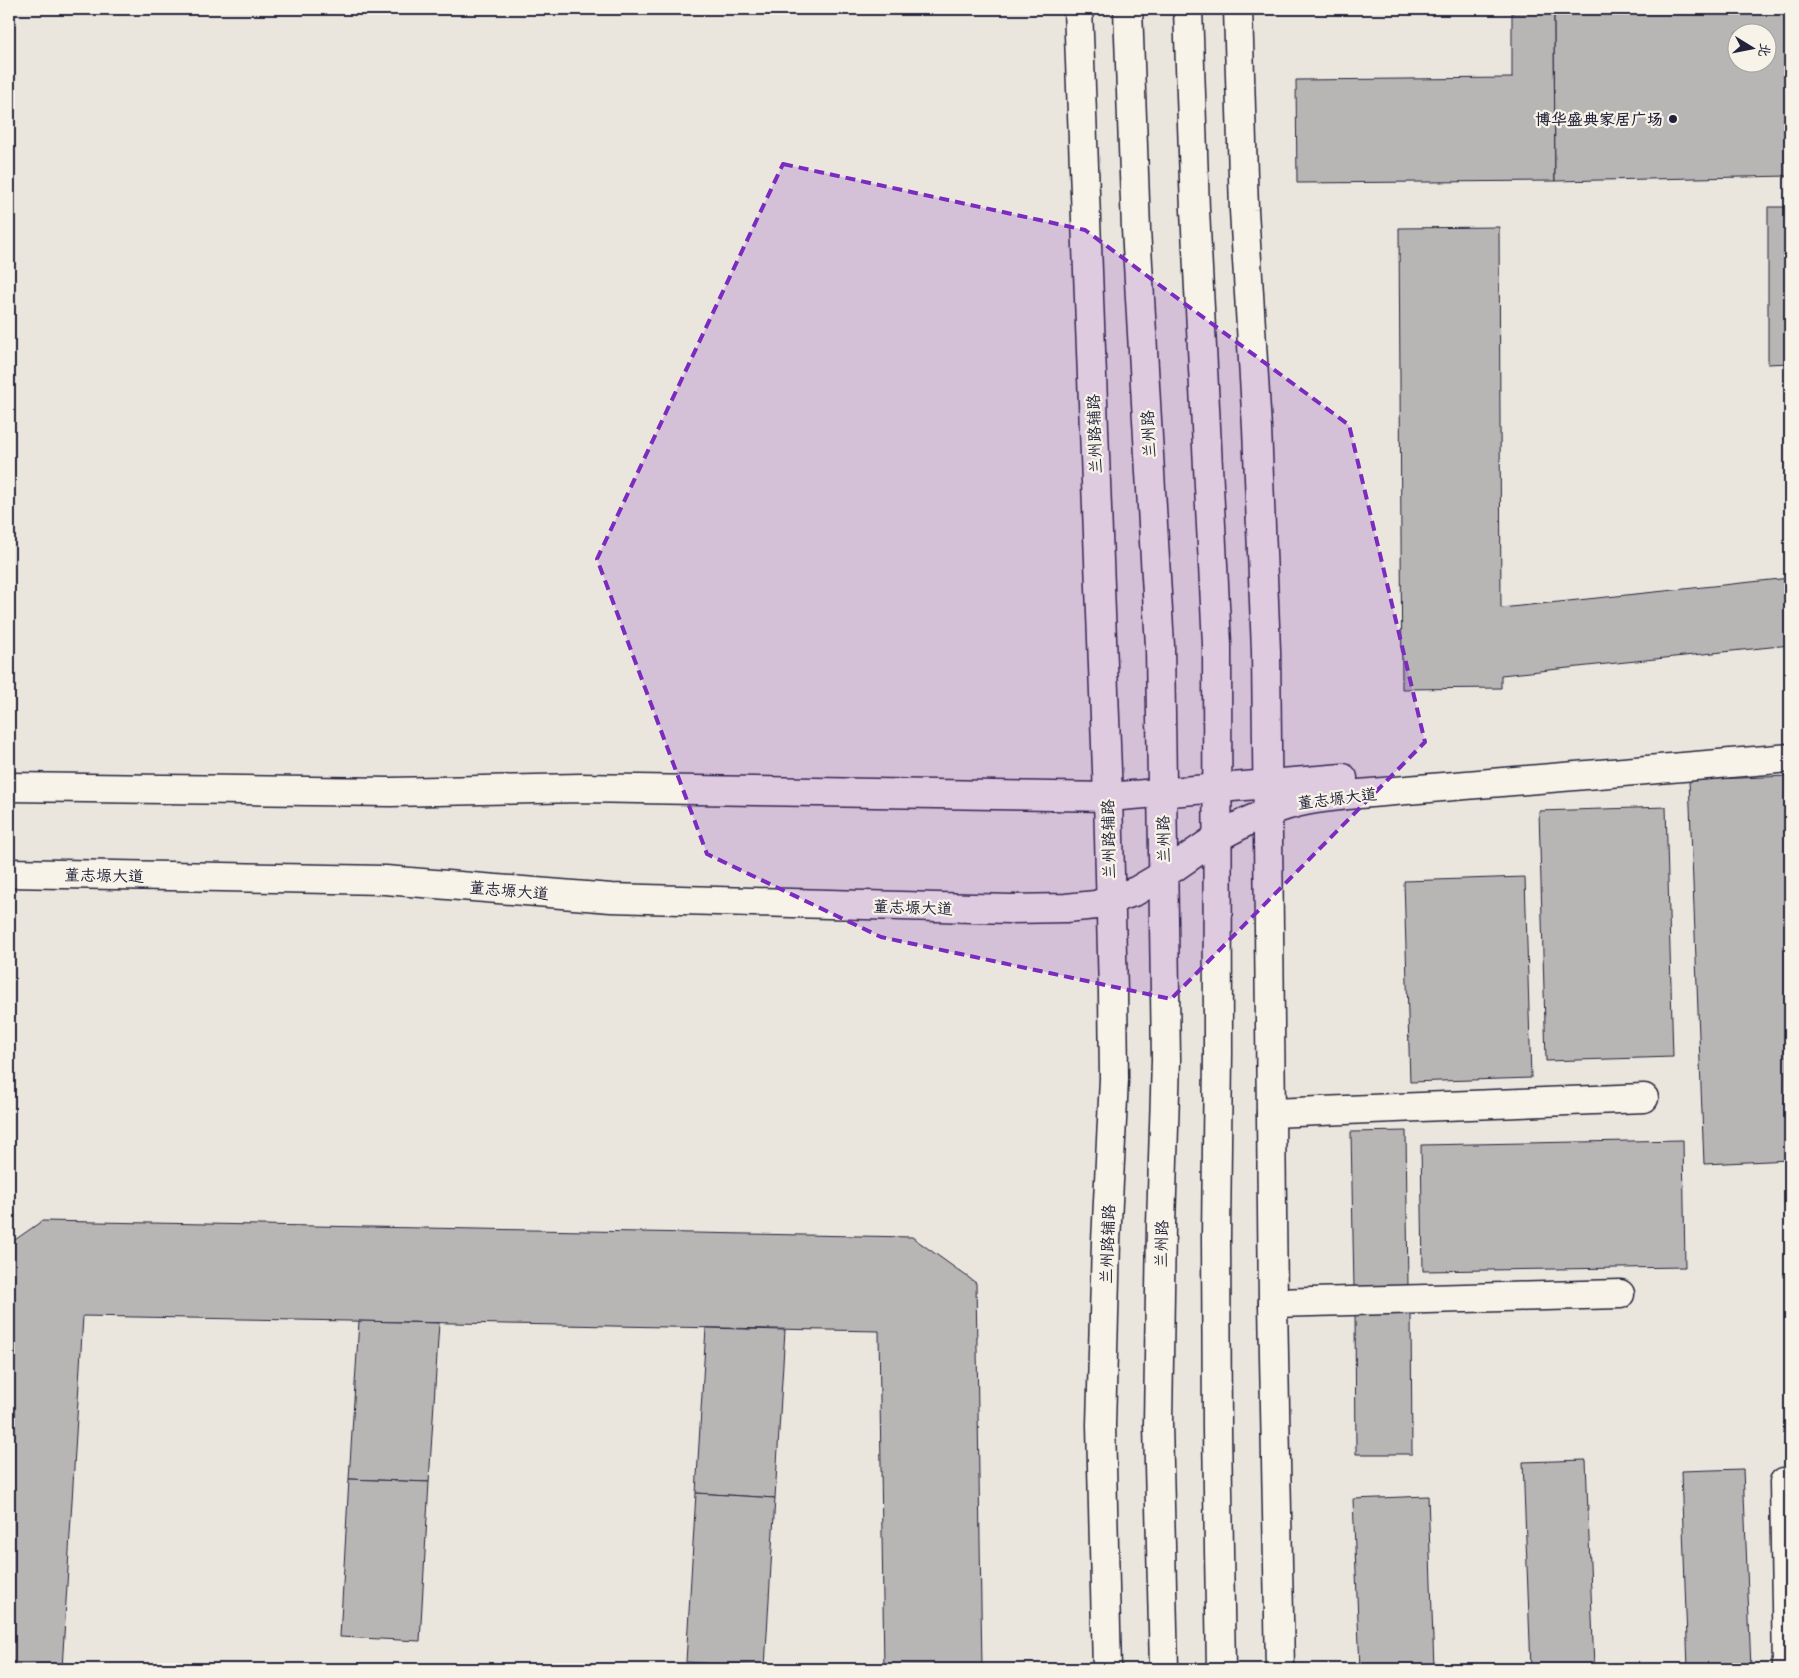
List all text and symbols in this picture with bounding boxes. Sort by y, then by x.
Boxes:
north arrow [1726,22,1776,72]
text: 北 [1755,42,1774,59]
place label: 博华盛典家居广场 [1535,110,1663,130]
marker: 博华盛典家居广场 [1667,113,1679,125]
street label: 兰州路辅路 [1084,394,1106,474]
street label: 兰州路 [1138,409,1160,458]
street label: 董志塬大道 [1296,784,1378,814]
street label: 兰州路辅路 [1098,799,1120,879]
street label: 兰州路 [1154,815,1174,863]
street label: 董志塬大道 [64,865,144,887]
street label: 董志塬大道 [468,878,550,904]
street label: 董志塬大道 [873,897,953,919]
street label: 兰州路辅路 [1097,1204,1119,1284]
street label: 兰州路 [1152,1220,1172,1268]

